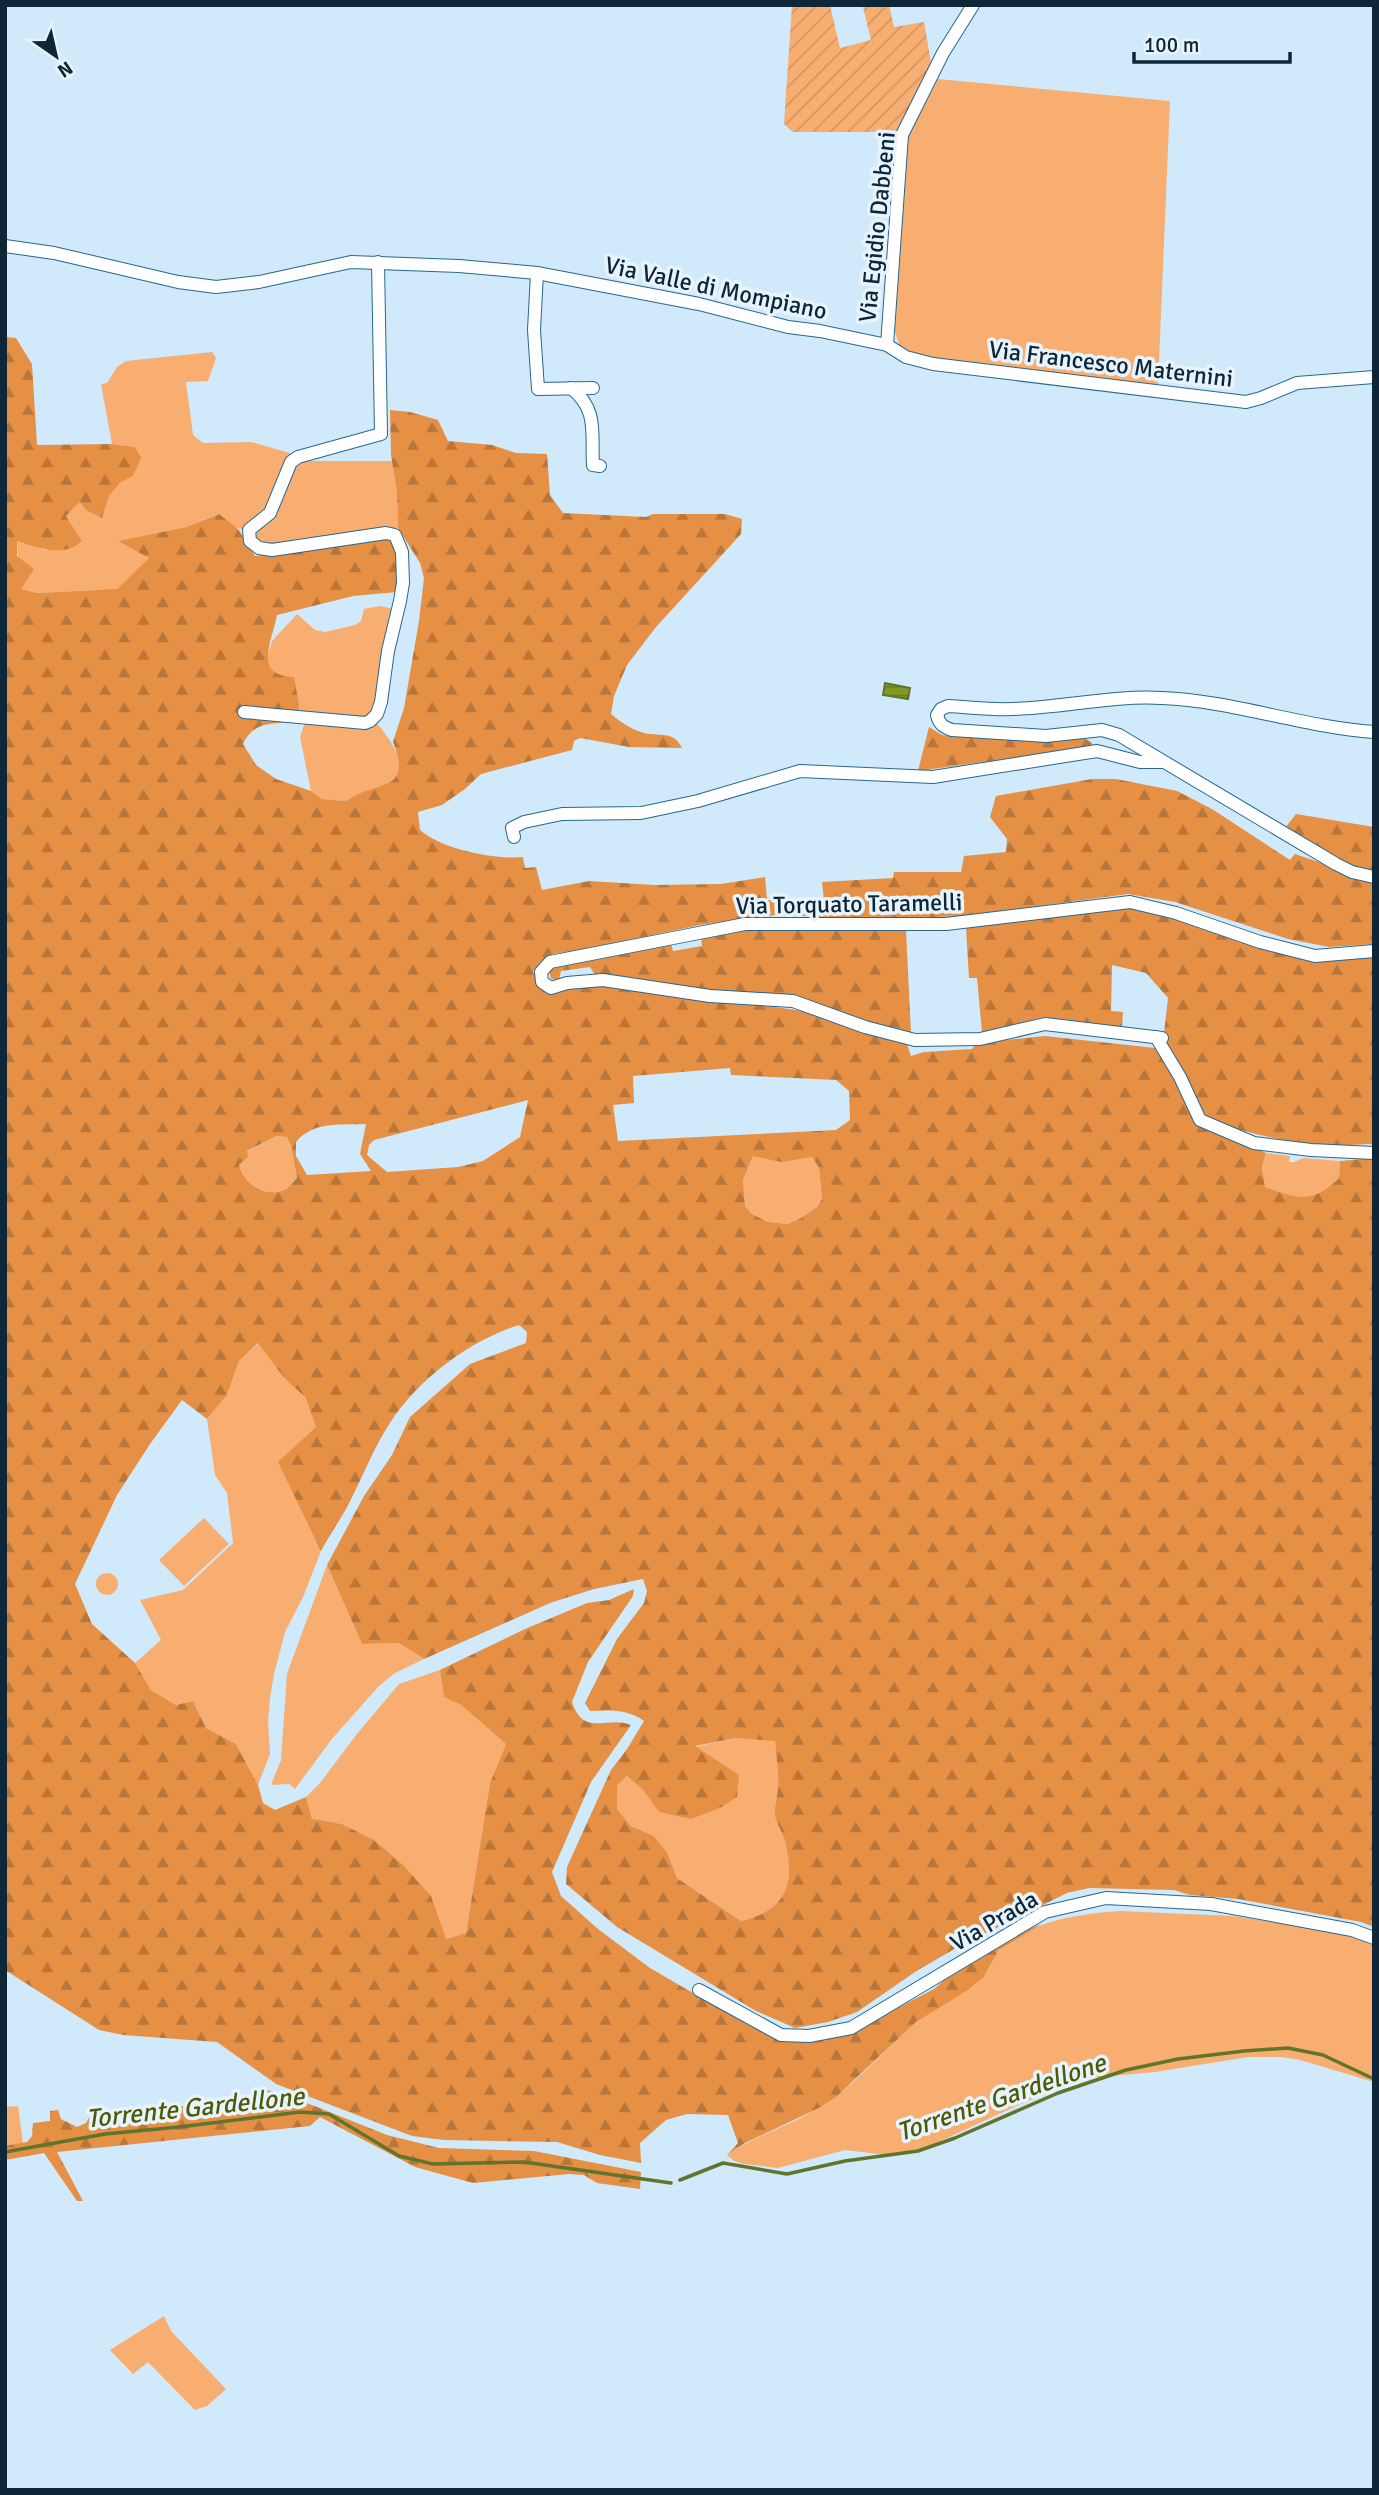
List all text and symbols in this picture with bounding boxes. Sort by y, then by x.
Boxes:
north arrow [21,21,91,91]
scale bar [1134,21,1290,65]
text: 100 m [1144,32,1199,58]
text: N [53,56,77,83]
street label: Via Egidio Dabbeni [852,130,902,324]
street label: Via Valle di Mompiano [602,250,830,326]
street label: Via Francesco Maternini [987,334,1235,394]
street label: Via Torquato Taramelli [735,887,963,921]
street label: Via Prada [945,1884,1043,1958]
water label: Torrente Gardellone [893,2047,1112,2149]
water label: Torrente Gardellone [85,2080,308,2135]

